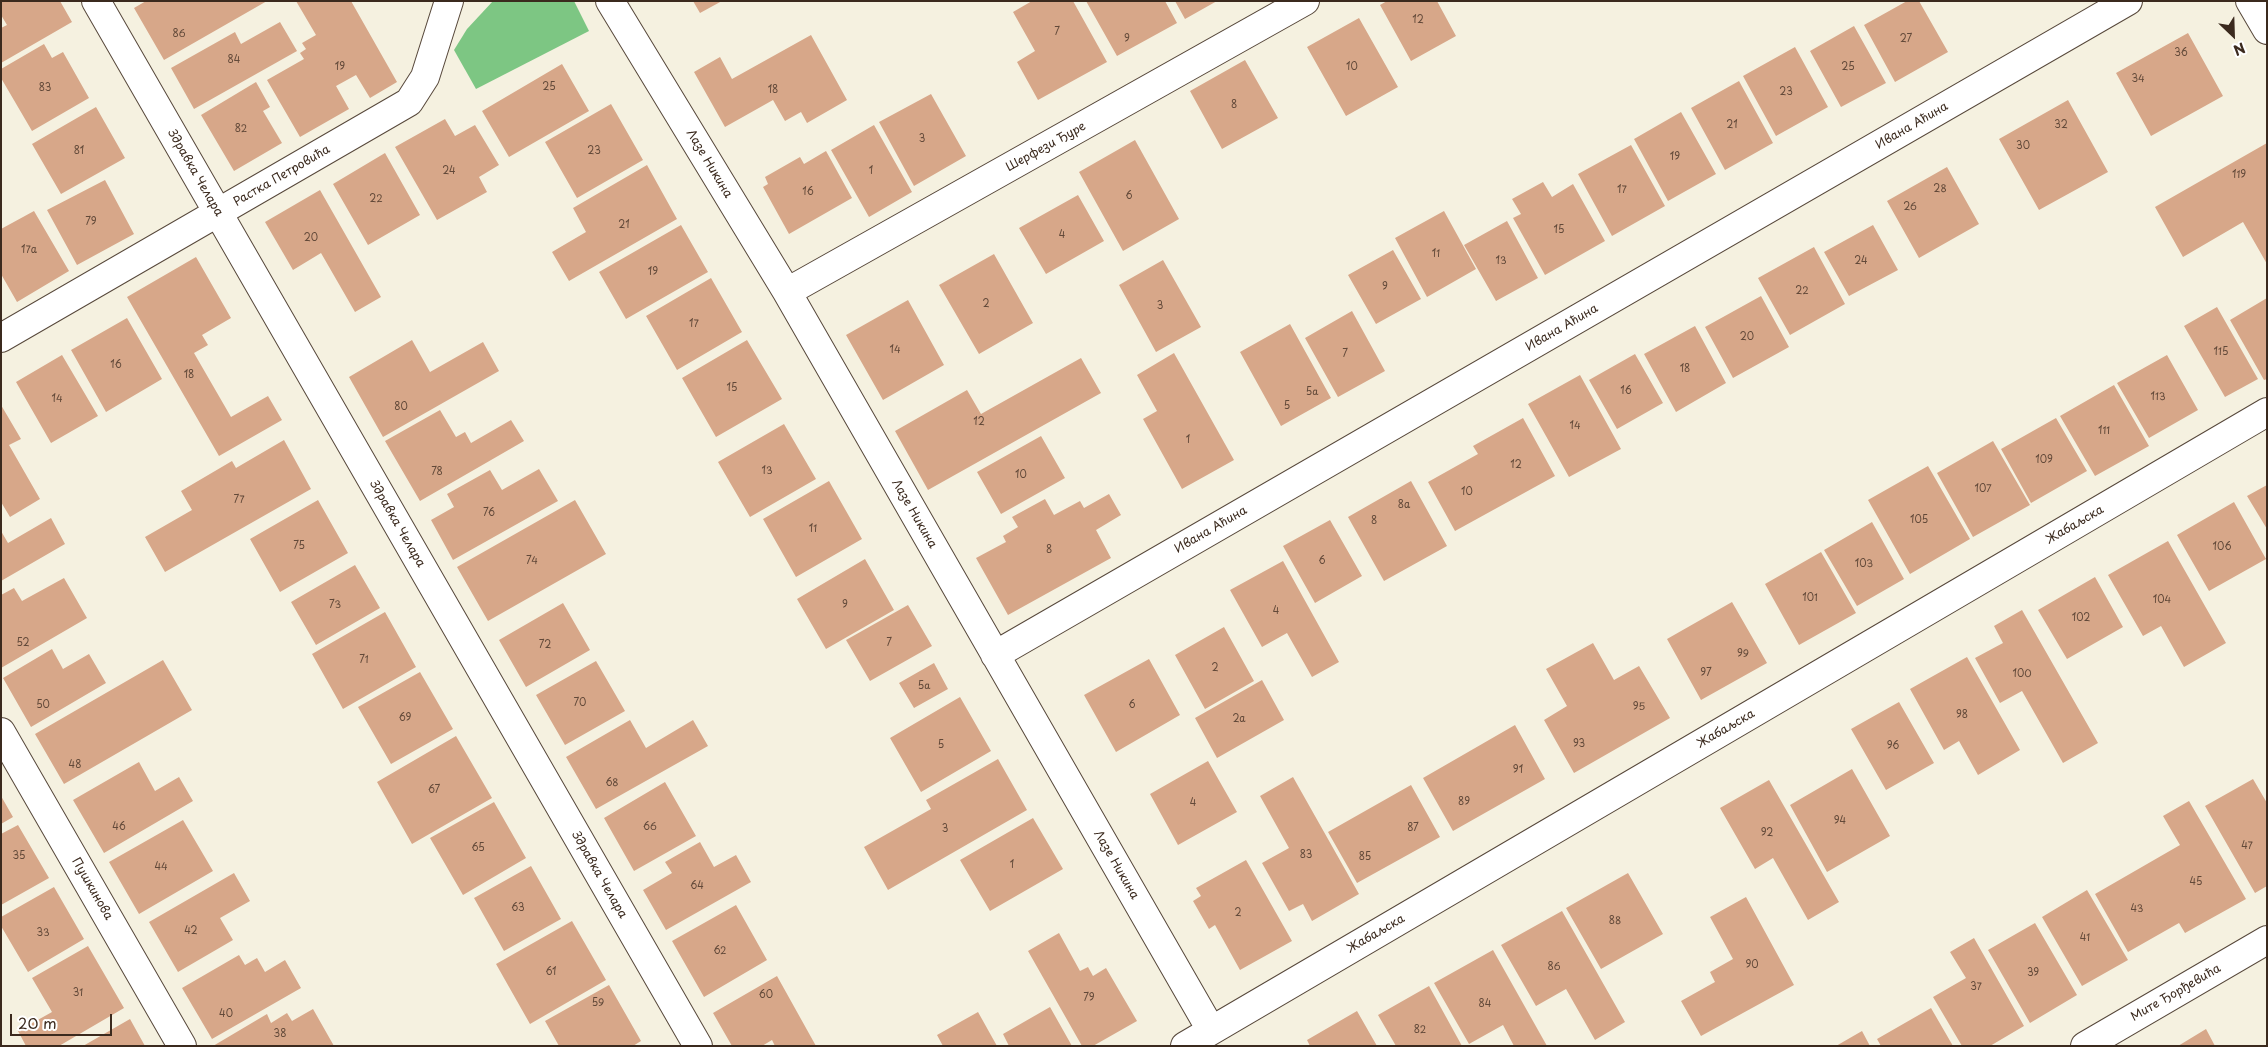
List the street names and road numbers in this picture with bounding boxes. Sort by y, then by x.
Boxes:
street label: Ивана Аћина [1873,99,1951,153]
street label: Шерфези Ђуре [1004,119,1088,175]
street label: Здравка Челара [164,127,226,219]
street label: Лазе Никина [683,127,735,201]
street label: Растка Петровића [231,142,333,210]
street label: Ивана Аћина [1523,301,1601,355]
street label: Лазе Никина [888,477,940,551]
street label: Здравка Челара [366,478,428,570]
street label: Ивана Аћина [1172,503,1250,557]
street label: Жабаљска [2044,503,2106,547]
street label: Жабаљска [1695,707,1757,751]
street label: Лазе Никина [1090,828,1142,902]
street label: Здравка Челара [568,829,630,921]
street label: Пушкинова [68,855,116,923]
street label: Жабаљска [1345,912,1407,956]
street label: Мите Ђорђевића [2128,961,2224,1025]

